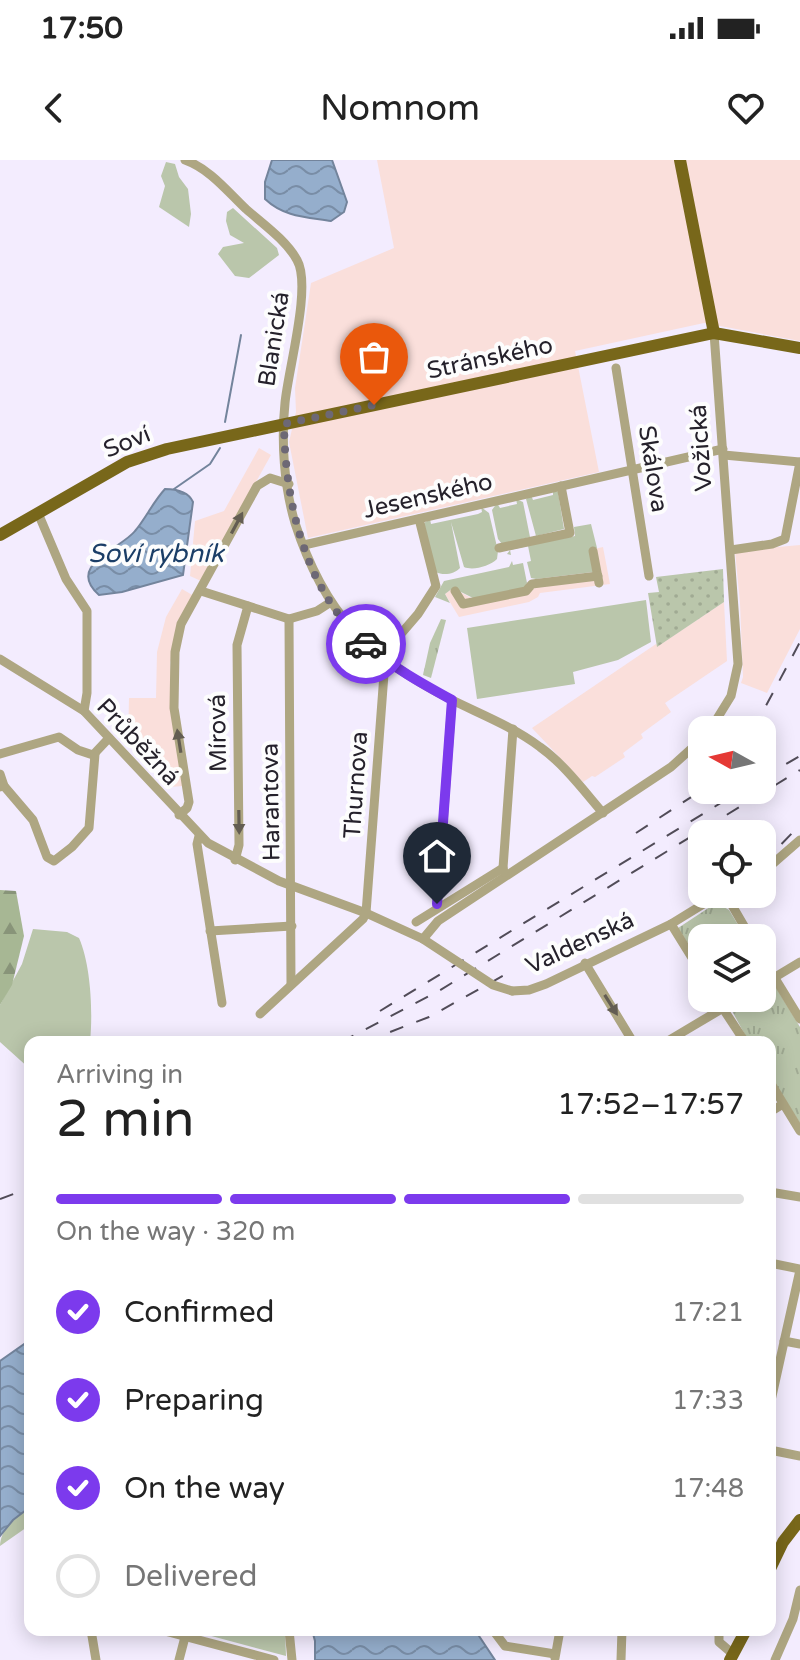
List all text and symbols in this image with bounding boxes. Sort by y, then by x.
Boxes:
text: 17:50 [40,10,123,47]
icon: back [32,86,76,130]
icon: heart [724,86,768,130]
text: Nomnom [320,87,480,130]
street label: Blanická [252,290,296,388]
pin [340,323,408,405]
street label: Stránského [424,331,556,385]
icon: bag [352,335,396,379]
street label: Vožická [684,404,718,492]
street label: Soví [99,420,155,464]
street label: Skálova [632,424,674,514]
street label: Jesenského [361,467,495,525]
one-way arrow [231,511,244,534]
water label: Soví rybník [88,538,226,569]
courier [326,604,406,684]
icon: car [344,622,388,666]
street label: Průběžná [90,692,186,792]
street label: Mírová [203,694,233,772]
north arrow [688,716,776,804]
map controls [688,716,776,1012]
one-way arrow [172,729,185,754]
street label: Thurnova [338,730,374,840]
street label: Harantova [255,743,287,861]
one-way arrow [232,810,245,835]
button: locate [688,820,776,908]
pin [403,822,471,904]
icon: home [415,834,459,878]
street label: Valdenská [521,905,639,981]
button: layers [688,924,776,1012]
one-way arrow [603,994,617,1016]
text: Arriving in [56,1059,183,1090]
text: 17:52–17:57 [557,1086,744,1123]
text: 2 min [56,1088,195,1151]
text: On the way · 320 m [56,1216,295,1247]
icon: check [56,1290,100,1334]
text: Confirmed [124,1294,275,1331]
text: 17:21 [672,1297,744,1328]
icon: check [56,1378,100,1422]
text: Preparing [124,1382,264,1419]
text: 17:33 [672,1385,744,1416]
icon: check [56,1466,100,1510]
text: On the way [124,1470,285,1507]
text: 17:48 [672,1473,744,1504]
text: Delivered [124,1558,258,1595]

